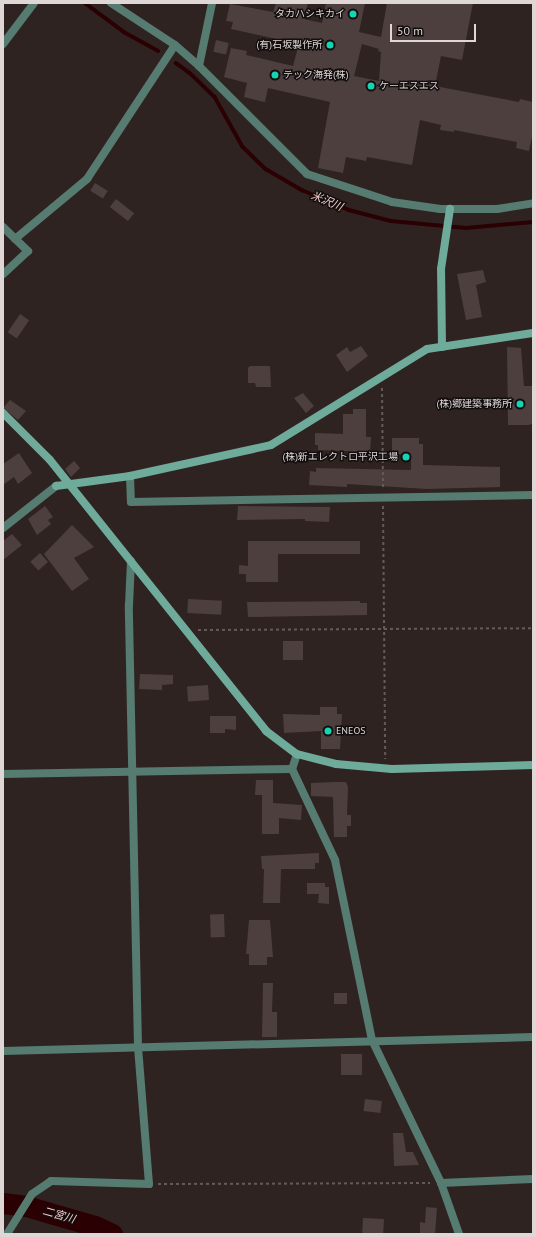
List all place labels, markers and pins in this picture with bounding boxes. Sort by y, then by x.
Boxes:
place label: タカハシキカイ [275,8,345,20]
marker: タカハシキカイ [348,9,358,19]
place label: (有)石坂製作所 [256,39,322,51]
marker: (有)石坂製作所 [325,40,335,50]
place label: テック海発(株) [283,69,349,81]
marker: テック海発(株) [270,70,280,80]
place label: ケーエスエス [379,80,439,92]
marker: ケーエスエス [366,81,376,91]
place label: (株)郷建築事務所 [436,398,512,410]
marker: (株)郷建築事務所 [515,399,525,409]
place label: (株)新エレクトロ平沢工場 [282,451,398,463]
marker: (株)新エレクトロ平沢工場 [401,452,411,462]
place label: ENEOS [336,725,366,737]
marker: ENEOS [323,726,333,736]

